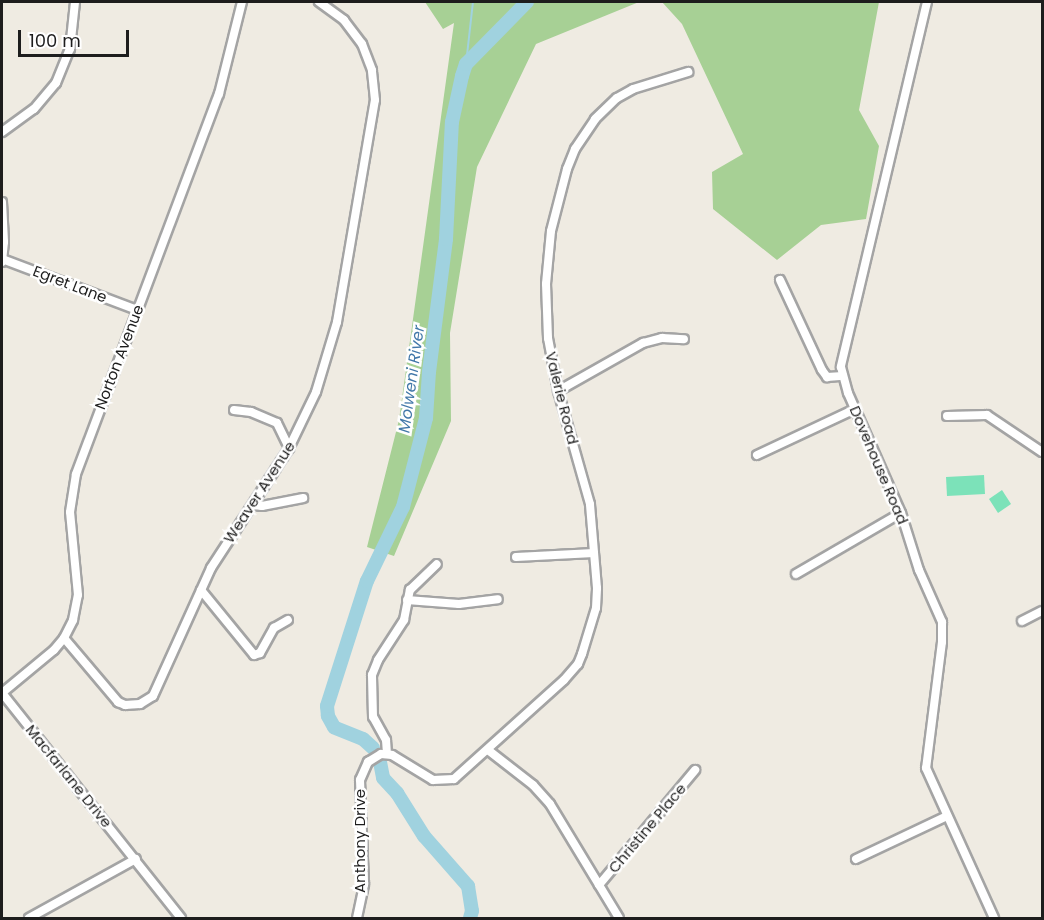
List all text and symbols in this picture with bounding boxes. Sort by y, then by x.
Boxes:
scale bar [21,18,132,56]
text: 100 m [29,28,81,53]
street label: Egret Lane [30,262,110,306]
street label: Norton Avenue [91,302,147,412]
water label: Molweni River [395,324,429,434]
street label: Valerie Road [542,350,582,446]
street label: Dovehouse Road [846,403,912,527]
street label: Weaver Avenue [219,438,299,546]
street label: Macfarlane Drive [22,721,116,831]
street label: Christine Place [604,780,690,876]
street label: Anthony Drive [351,789,369,893]

